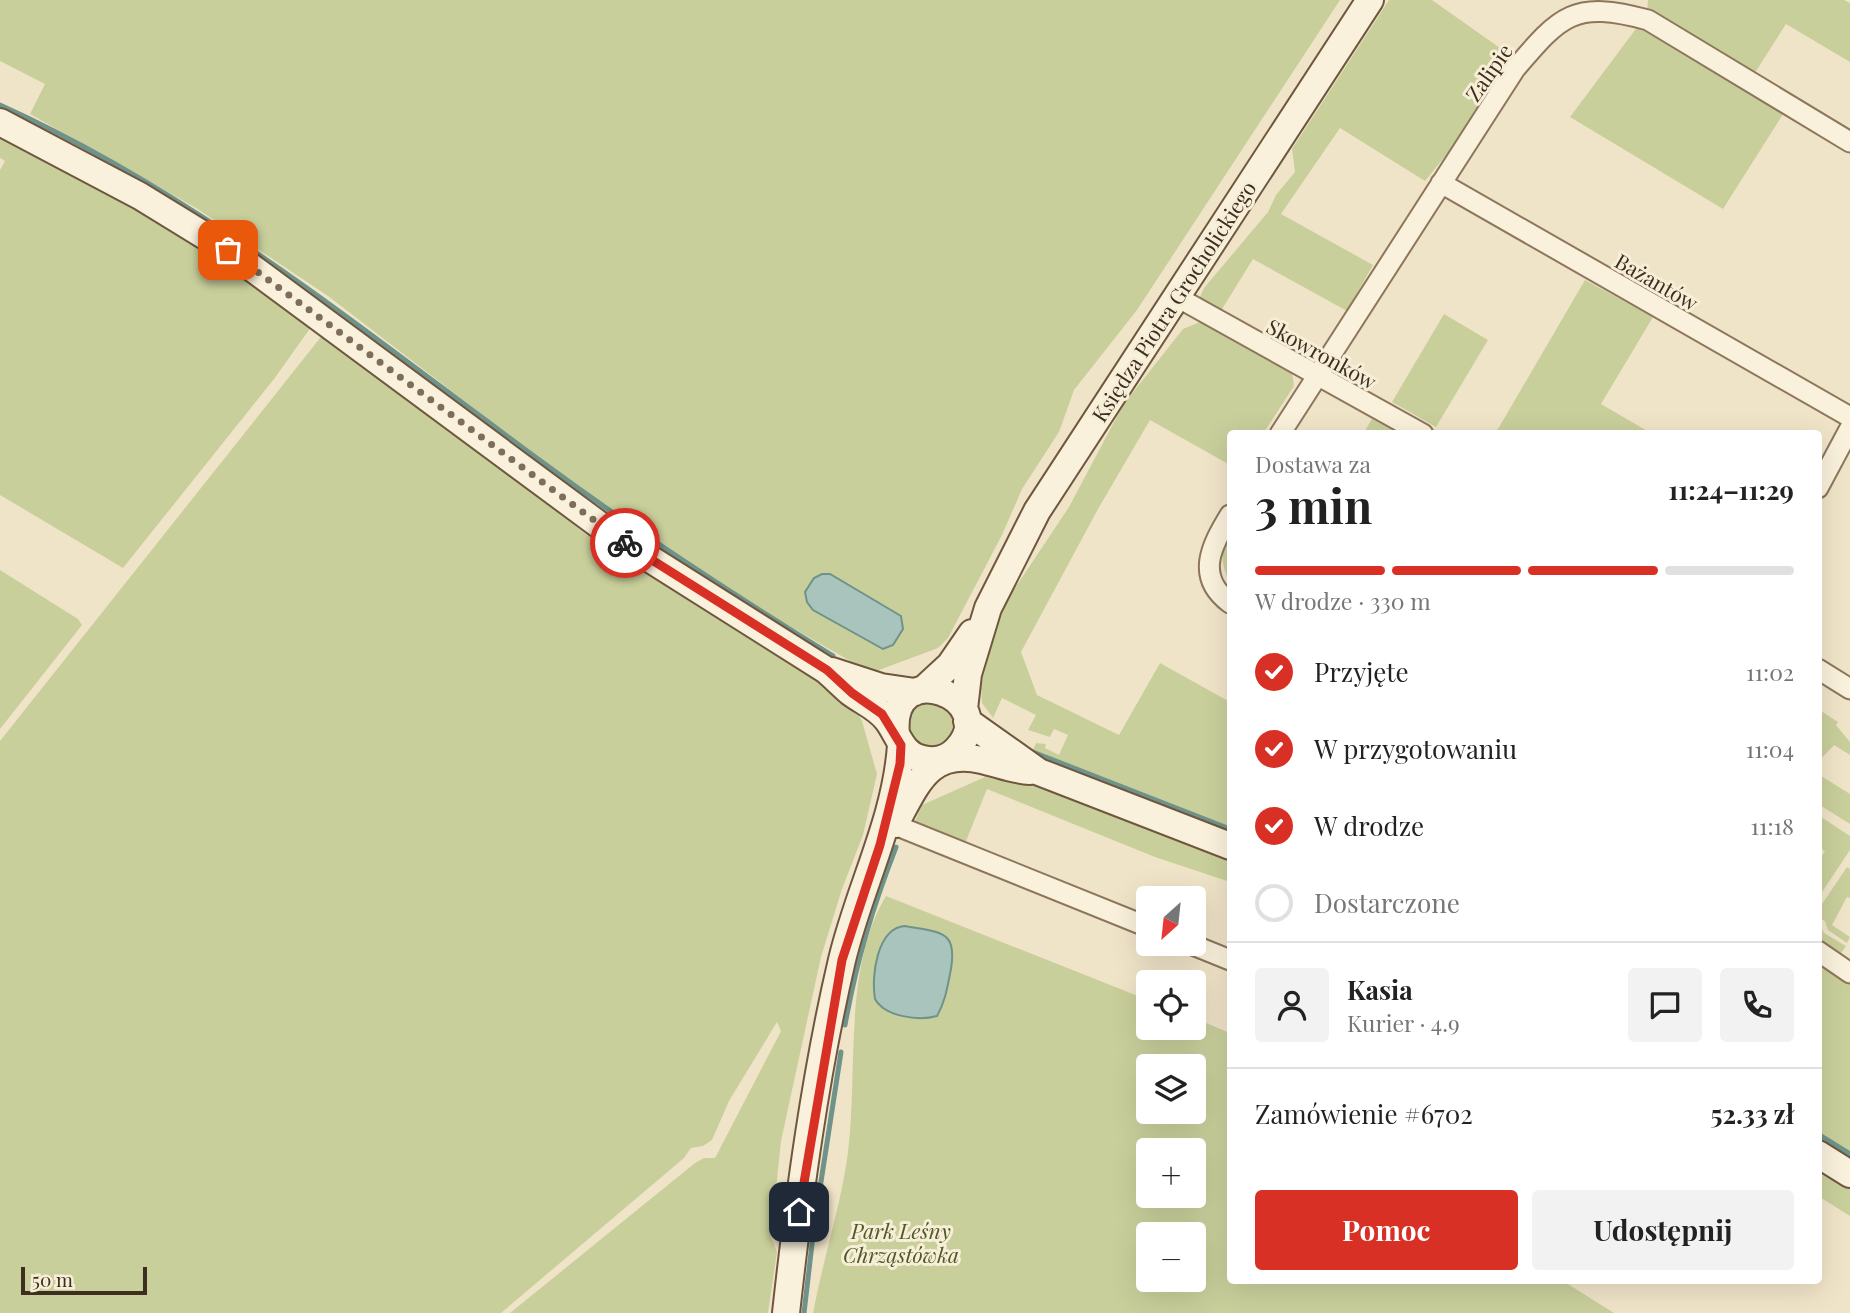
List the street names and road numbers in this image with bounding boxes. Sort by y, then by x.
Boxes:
street label: Zalipie [1458,38,1518,106]
street label: Księdza Piotra Grocholickiego [1085,175,1261,427]
street label: Bażantów [1610,246,1704,316]
street label: Skowronków [1262,311,1383,395]

